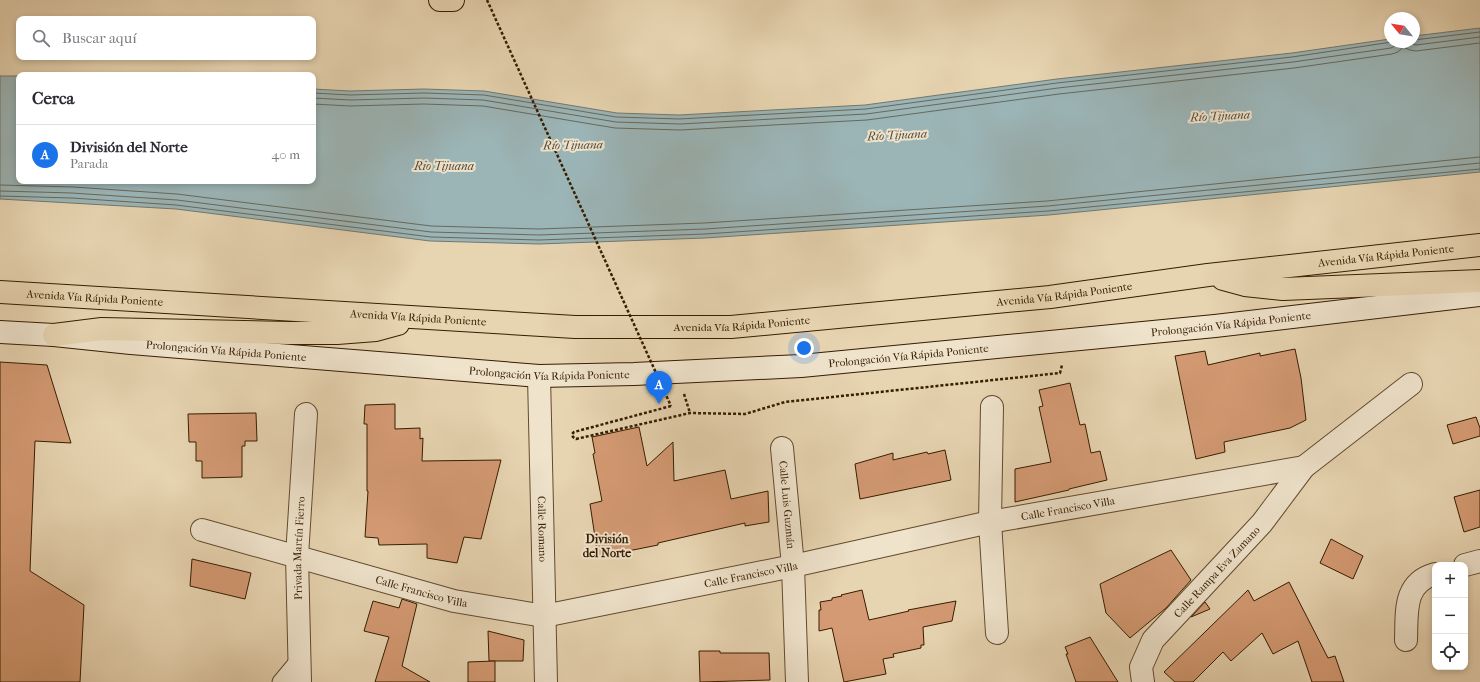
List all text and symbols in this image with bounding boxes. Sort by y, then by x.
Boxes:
north arrow [1384,12,1420,48]
search box [16,16,316,60]
icon: search [30,27,52,49]
text: Buscar aquí [62,29,137,47]
text: Cerca [32,88,74,108]
water label: Río Tijuana [1189,107,1250,125]
water label: Río Tijuana [866,126,927,144]
water label: Río Tijuana [542,137,603,153]
text: División del Norte [70,138,188,156]
text: A [41,147,49,162]
text: 40 m [272,147,300,162]
text: Parada [70,156,108,171]
water label: Rio Tijuana [413,159,474,173]
street label: Avenida Vía Rápida Poniente [1316,242,1455,270]
street label: Avenida Vía Rápida Poniente [995,280,1134,309]
street label: Avenida Vía Rápida Poniente [25,288,164,309]
street label: Avenida Vía Rápida Poniente [349,307,487,329]
street label: Prolongación Vía Rápida Poniente [1150,309,1312,339]
street label: Avenida Vía Rápida Poniente [673,314,811,334]
street label: Prolongación Vía Rápida Poniente [145,338,307,364]
your location [794,338,814,358]
street label: Prolongación Vía Rápida Poniente [828,342,990,370]
street label: Prolongación Vía Rápida Poniente [468,364,630,383]
pin: A [646,371,672,404]
street label: Calle Luis Guzmán [776,460,797,550]
street label: Calle Francisco Villa [1020,494,1117,523]
street label: Privada Martín Fierro [291,496,308,600]
street label: Calle Romano [535,496,549,562]
street label: Calle Rampa Eva Zamano [1171,523,1263,621]
district label: División del Norte [583,532,631,560]
street label: Calle Francisco Villa [703,559,800,591]
map controls [1432,562,1468,670]
button: + [1432,562,1468,598]
street label: Calle Francisco Villa [374,573,469,610]
button: − [1432,598,1468,634]
button: locate [1432,634,1468,670]

